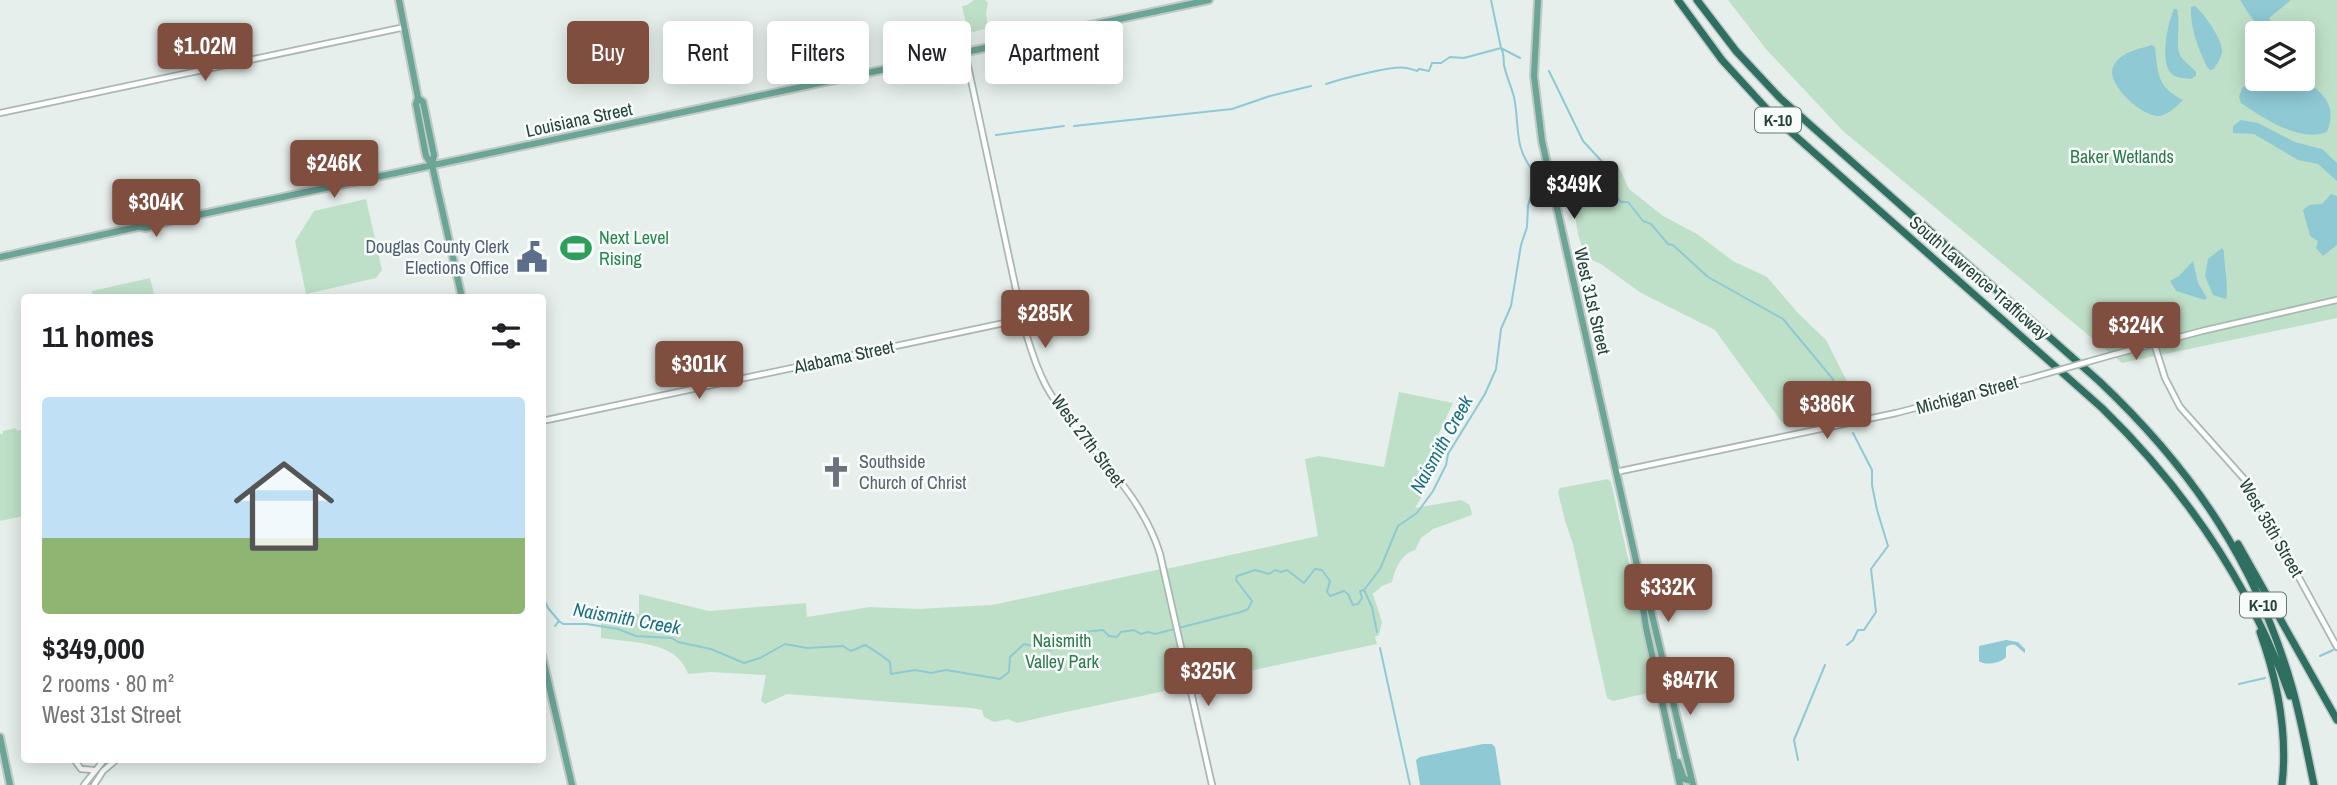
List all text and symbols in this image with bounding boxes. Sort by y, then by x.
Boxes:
chip: Buy [567,21,649,84]
chip: Rent [663,21,753,84]
chip: Filters [767,21,869,84]
chip: New [883,21,971,84]
chip: Apartment [985,21,1123,84]
map controls [2245,21,2315,91]
button: layers [2245,21,2315,91]
pin: $1.02M [148,24,262,83]
text: $1.02M [174,30,236,61]
street label: Louisiana Street [523,96,634,143]
road number: K-10 [1755,108,1801,132]
pin: $246K [285,140,383,200]
park label: Baker Wetlands [2070,144,2174,169]
text: $246K [306,147,362,178]
pin: $349K [1525,162,1623,221]
text: $349K [1546,168,1602,199]
pin: $304K [107,180,205,239]
text: $304K [128,186,184,217]
street label: South Lawrence Trafficway [1904,210,2055,346]
place label: Next Level Rising [599,225,669,271]
sports icon: Next Level Rising [559,231,593,265]
place label: Douglas County Clerk Elections Office [365,234,510,280]
public building icon: Douglas County Clerk Elections Office [515,240,549,274]
street label: West 31st Street [1568,245,1617,357]
pin: $285K [996,290,1094,350]
text: $285K [1017,297,1073,328]
pin: $324K [2087,302,2185,362]
text: $324K [2108,309,2164,340]
text: 11 homes [42,316,154,356]
icon: filters [487,317,525,355]
street label: Alabama Street [791,334,896,380]
pin: $301K [650,342,748,401]
text: $301K [671,348,727,379]
street label: Michigan Street [1913,369,2020,420]
pin: $386K [1778,382,1876,441]
text: $386K [1799,388,1855,419]
street label: West 27th Street [1045,389,1131,492]
water label: Naismith Creek [1403,389,1479,498]
icon: home [221,443,347,569]
place label: Southside Church of Christ [859,449,966,495]
church icon: Southside Church of Christ [819,455,853,489]
street label: West 35th Street [2233,474,2310,582]
pin: $332K [1619,564,1717,624]
text: $332K [1640,571,1696,602]
road number: K-10 [2240,592,2286,618]
water label: Naismith Creek [571,596,684,640]
text: $349,000 [42,628,145,668]
park label: Naismith Valley Park [1025,628,1099,674]
pin: $325K [1159,648,1257,708]
text: $325K [1180,655,1236,686]
pin: $847K [1641,658,1739,717]
text: $847K [1662,664,1718,695]
text: 2 rooms · 80 m² [42,668,174,699]
text: West 31st Street [42,699,181,730]

